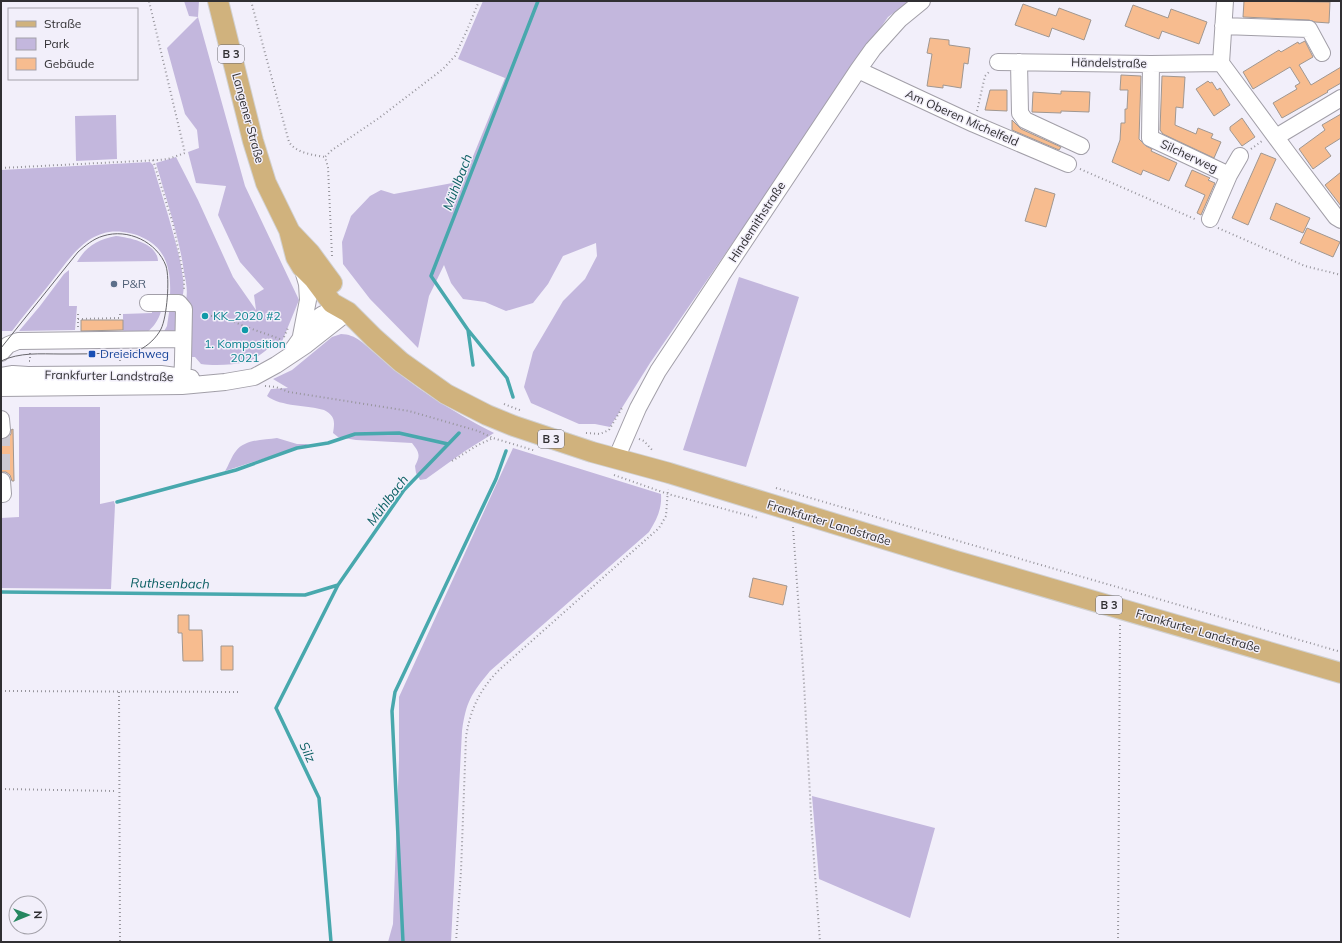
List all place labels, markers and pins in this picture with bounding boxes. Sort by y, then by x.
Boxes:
place label: P&R [122,276,146,291]
marker: P&R [109,279,119,289]
place label: KK_2020 #2 [213,308,281,323]
marker: KK_2020 #2 [200,311,210,321]
marker: 1. Komposition 2021 [240,325,250,335]
place label: 1. Komposition 2021 [204,336,286,365]
place label: Dreieichweg [100,346,169,361]
marker: Dreieichweg [87,349,97,359]

